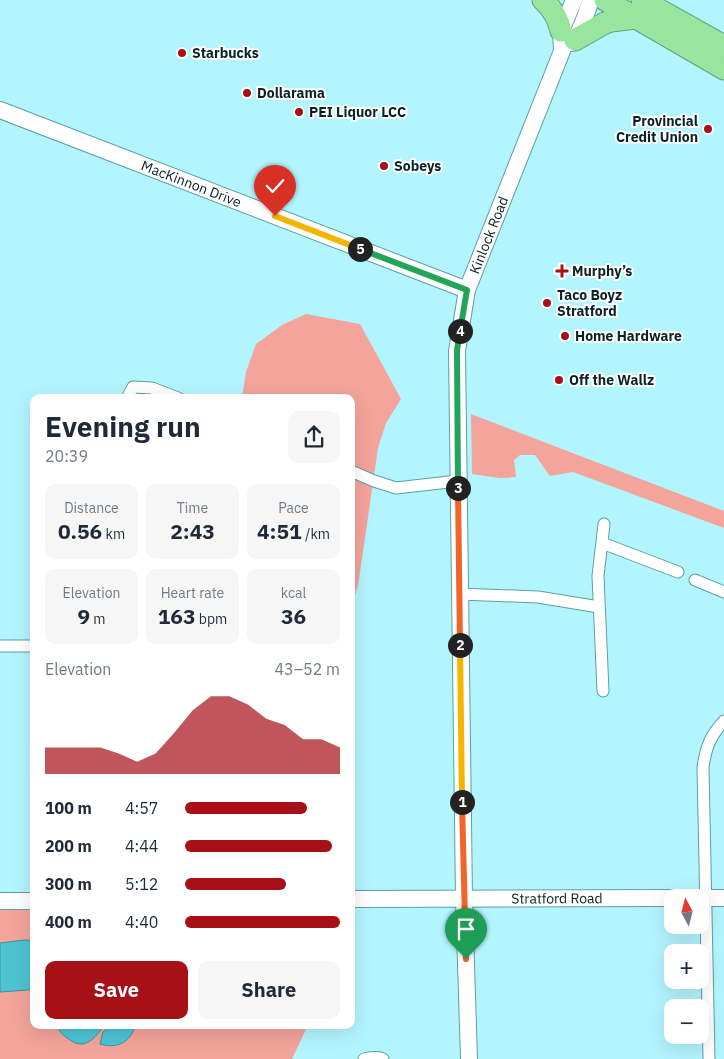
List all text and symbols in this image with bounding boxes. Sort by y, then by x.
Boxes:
place label: Starbucks [192,44,259,62]
marker: Starbucks [176,47,188,59]
place label: Dollarama [257,84,325,102]
marker: Dollarama [241,87,253,99]
place label: PEI Liquor LCC [309,103,406,121]
marker: PEI Liquor LCC [293,106,305,118]
place label: Provincial Credit Union [616,112,698,146]
marker: Provincial Credit Union [702,123,714,135]
street label: MacKinnon Drive [139,156,244,211]
place label: Sobeys [394,157,441,175]
marker: Sobeys [378,160,390,172]
pin [254,165,296,216]
icon: check [261,172,289,200]
street label: Kinlock Road [465,194,512,277]
pin: 5 [348,236,372,262]
text: 5 [356,240,365,258]
place label: Murphy’s [572,262,632,280]
marker: Murphy’s [556,265,568,277]
place label: Taco Boyz Stratford [557,286,622,320]
marker: Taco Boyz Stratford [541,297,553,309]
pin: 4 [448,318,472,344]
text: 4 [456,322,465,340]
place label: Home Hardware [575,327,682,345]
marker: Home Hardware [559,330,571,342]
place label: Off the Wallz [569,371,654,389]
marker: Off the Wallz [553,374,565,386]
text: Evening run [45,408,201,445]
button: share [288,411,340,463]
text: 20:39 [45,446,88,466]
pin: 3 [446,476,470,500]
text: 3 [454,479,463,497]
text: Distance [64,499,119,517]
text: Time [177,499,208,517]
text: Pace [278,499,309,517]
text: 0.56 [58,517,102,545]
text: 2:43 [170,517,215,545]
text: 4:51 [257,517,302,545]
text: km [102,525,125,543]
text: /km [302,525,330,543]
text: Elevation [63,584,121,602]
text: Heart rate [161,584,224,602]
text: kcal [281,584,306,602]
text: 9 [77,602,90,630]
text: 163 [158,602,196,630]
text: 36 [281,602,306,630]
text: m [90,610,106,628]
text: bpm [196,610,227,628]
pin: 2 [448,632,472,658]
text: 2 [456,636,465,654]
text: Elevation [45,659,111,679]
text: 43–52 m [274,659,340,679]
pin: 1 [450,790,474,814]
text: 1 [458,793,467,811]
text: 100 m [45,798,92,818]
text: 4:57 [125,798,158,818]
text: 200 m [45,836,92,856]
text: 4:44 [125,836,158,856]
text: 300 m [45,874,92,894]
text: 5:12 [125,874,158,894]
street label: Stratford Road [511,889,603,908]
north arrow [664,889,709,934]
map controls [664,889,709,1044]
pin [445,908,487,959]
text: 400 m [45,912,92,932]
text: 4:40 [125,912,158,932]
icon: arrive [452,915,480,943]
button: + [664,944,709,989]
button: Save [45,961,188,1019]
button: Share [198,961,340,1019]
button: − [664,999,709,1044]

